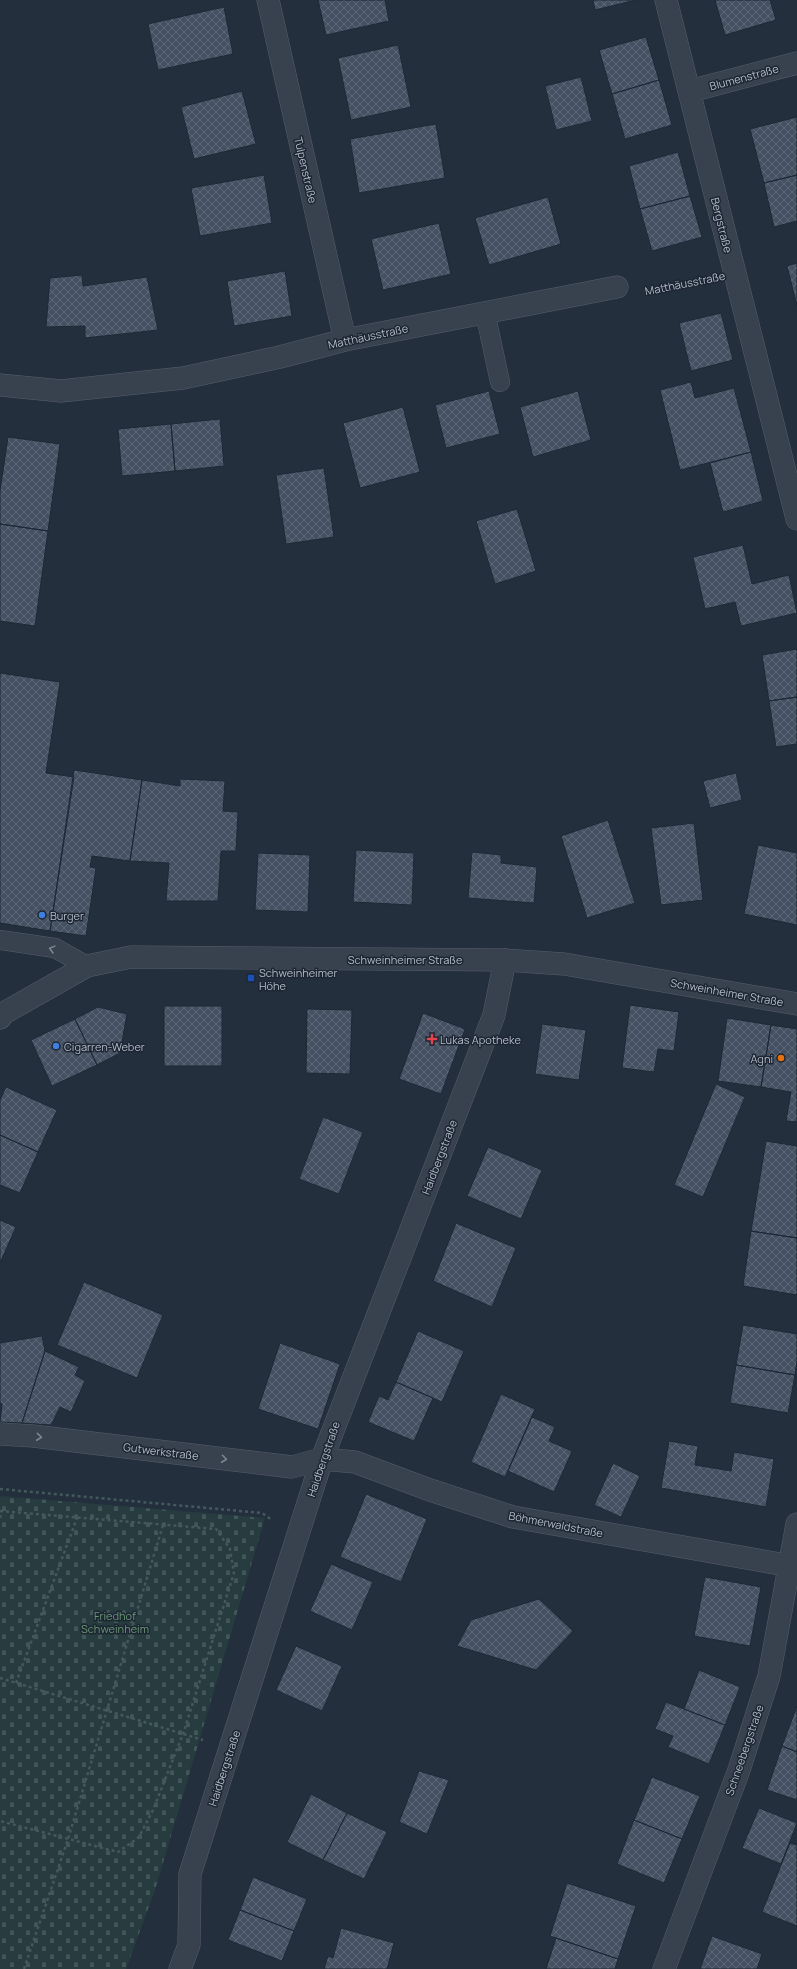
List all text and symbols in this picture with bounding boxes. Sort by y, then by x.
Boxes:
street label: Blumenstraße [708,60,781,93]
street label: Tulpenstraße [291,135,321,205]
street label: Bergstraße [708,196,736,255]
street label: Matthäusstraße [644,268,727,298]
street label: Matthäusstraße [327,320,410,352]
place label: Burger [50,908,84,923]
marker: Burger [37,910,47,920]
one-way arrow [49,945,56,953]
street label: Schweinheimer Straße [348,952,463,967]
place label: Schweinheimer Höhe [259,965,337,993]
marker: Schweinheimer Höhe [246,973,256,983]
street label: Schweinheimer Straße [669,975,785,1009]
place label: Lukas Apotheke [440,1032,521,1047]
marker: Lukas Apotheke [427,1034,437,1044]
place label: Cigarren-Weber [64,1039,145,1054]
marker: Cigarren-Weber [51,1041,61,1051]
place label: Agni [750,1051,773,1066]
marker: Agni [776,1053,786,1063]
street label: Haidbergstraße [418,1117,460,1197]
street label: Haidbergstraße [303,1419,343,1499]
one-way arrow [36,1432,42,1441]
street label: Gutwerkstraße [123,1439,200,1463]
one-way arrow [221,1454,227,1463]
street label: Böhmerwaldstraße [508,1507,605,1541]
park label: Friedhof Schweinheim [81,1608,149,1636]
street label: Schneebergstraße [721,1702,767,1797]
street label: Haidbergstraße [205,1728,244,1808]

